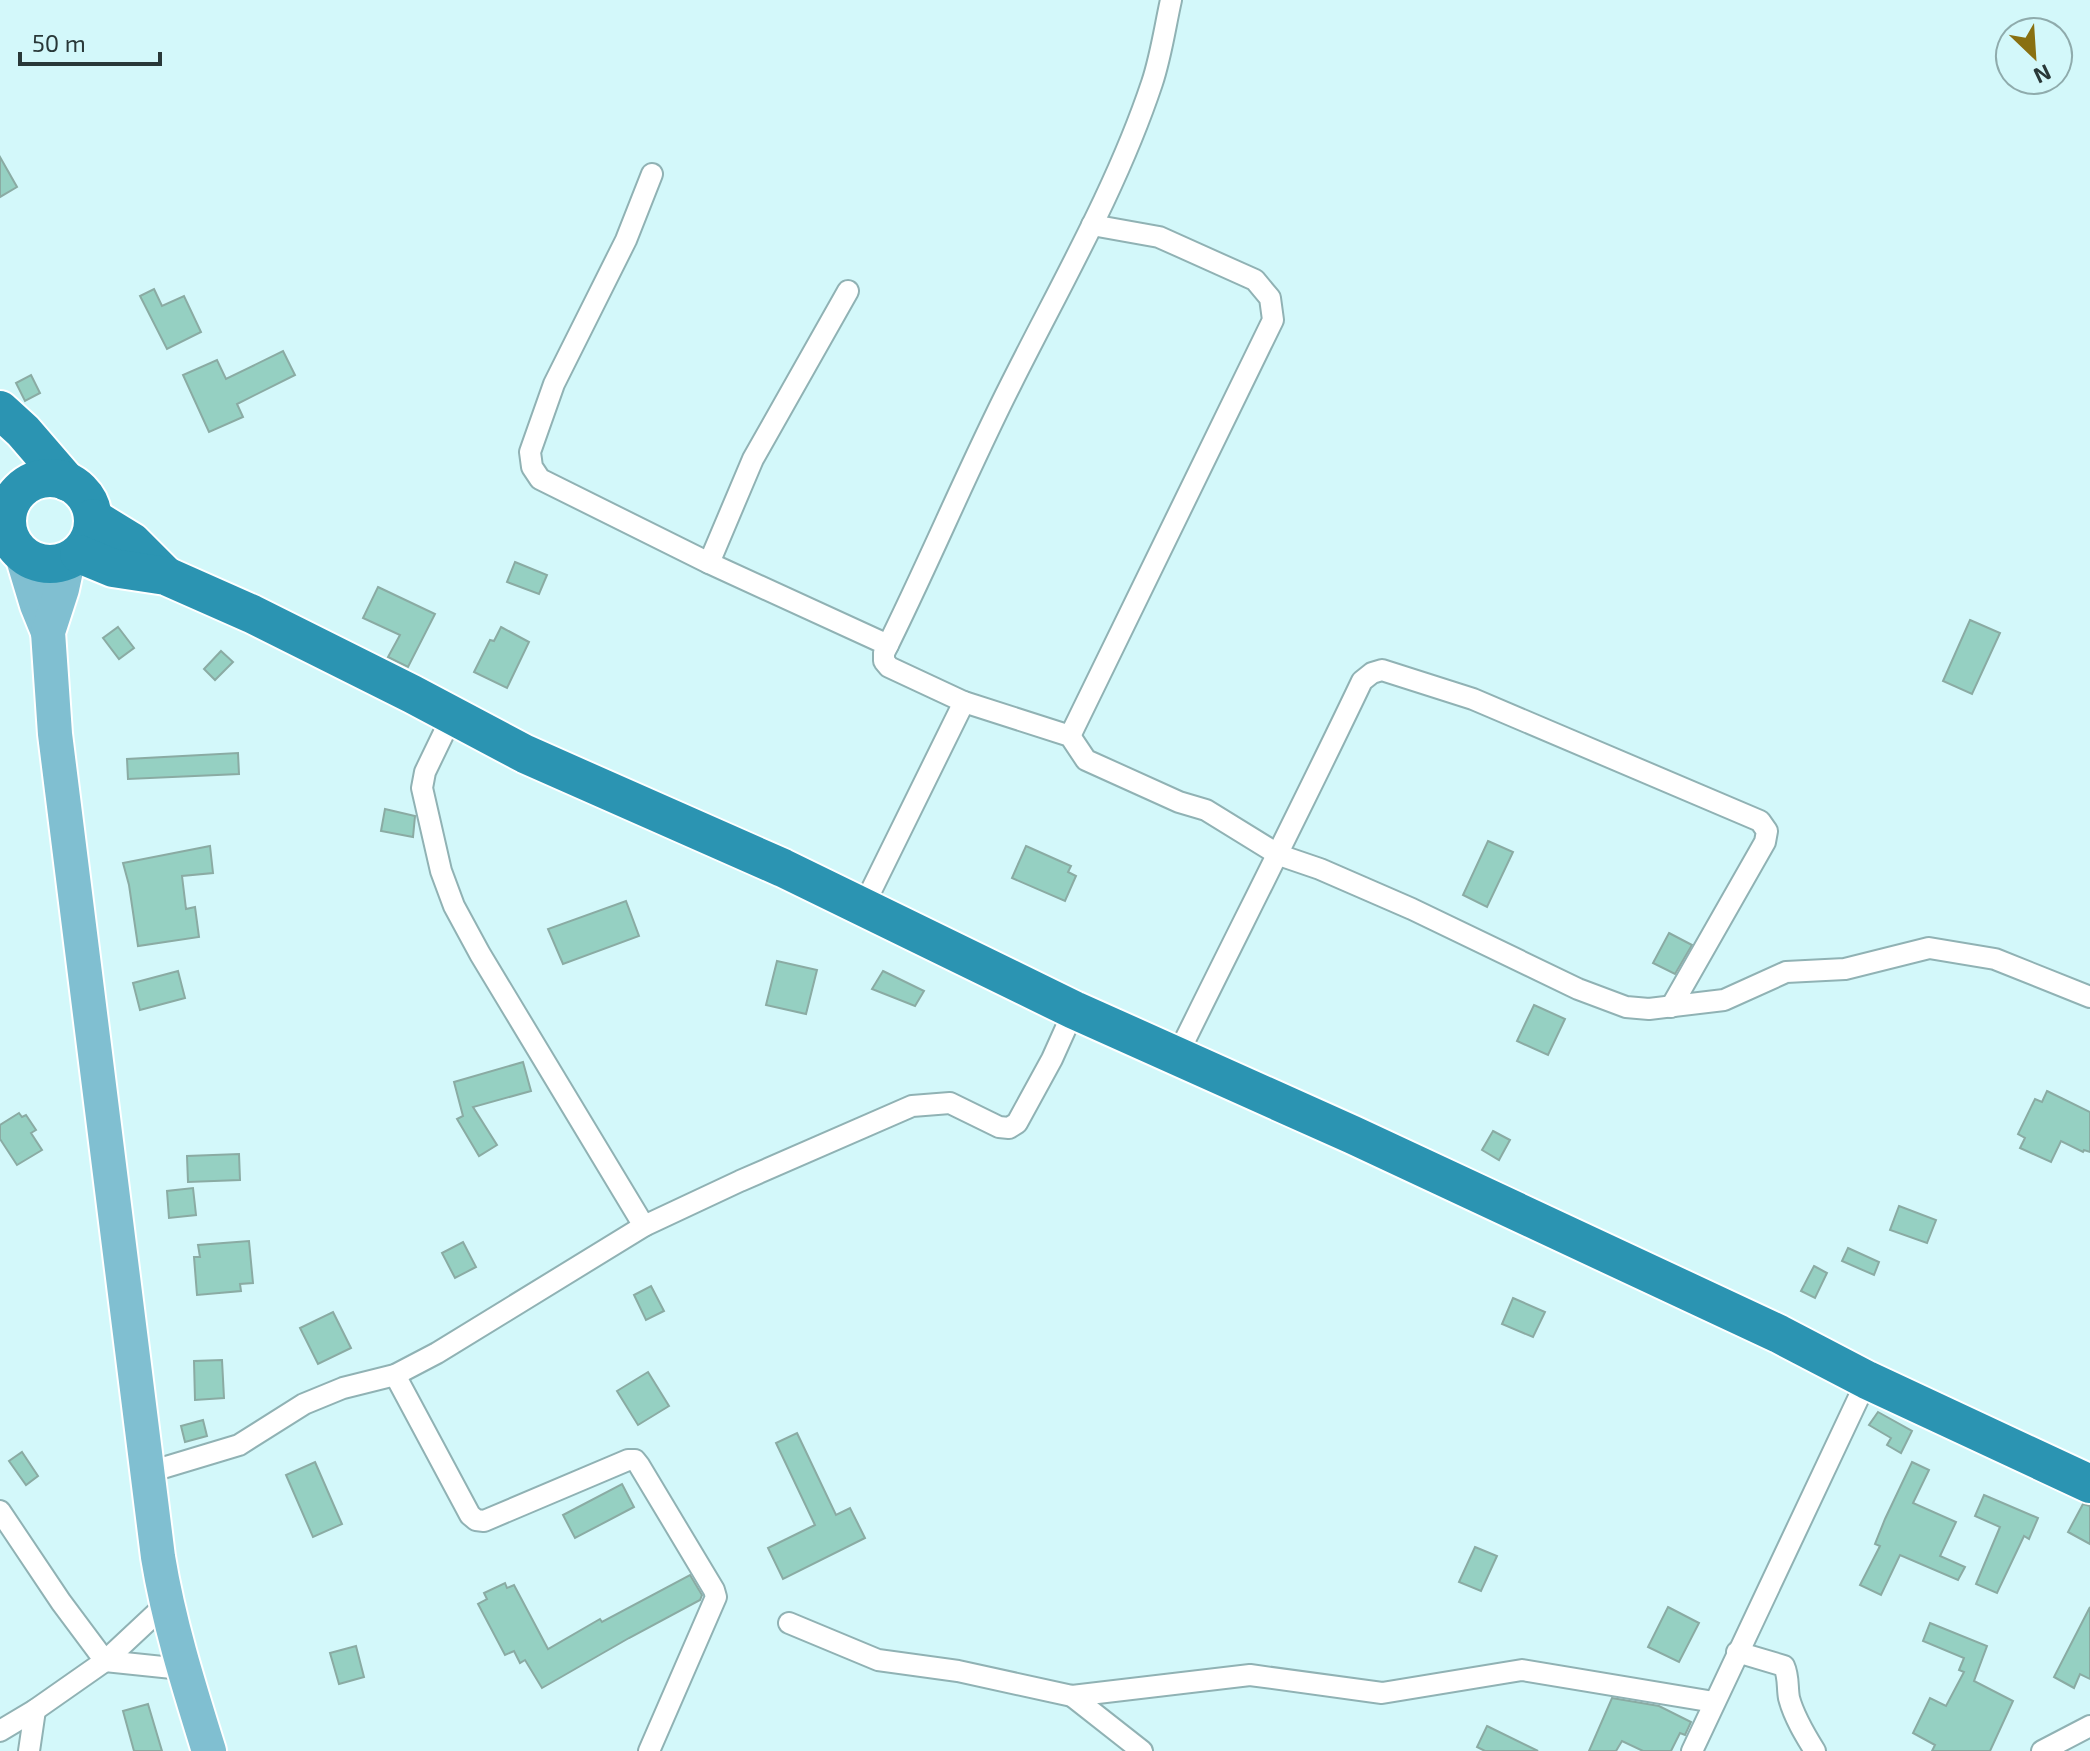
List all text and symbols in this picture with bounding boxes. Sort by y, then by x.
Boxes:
scale bar [20,16,160,66]
north arrow [1994,16,2074,96]
text: 50 m [32,28,86,57]
text: N [2030,60,2056,90]

